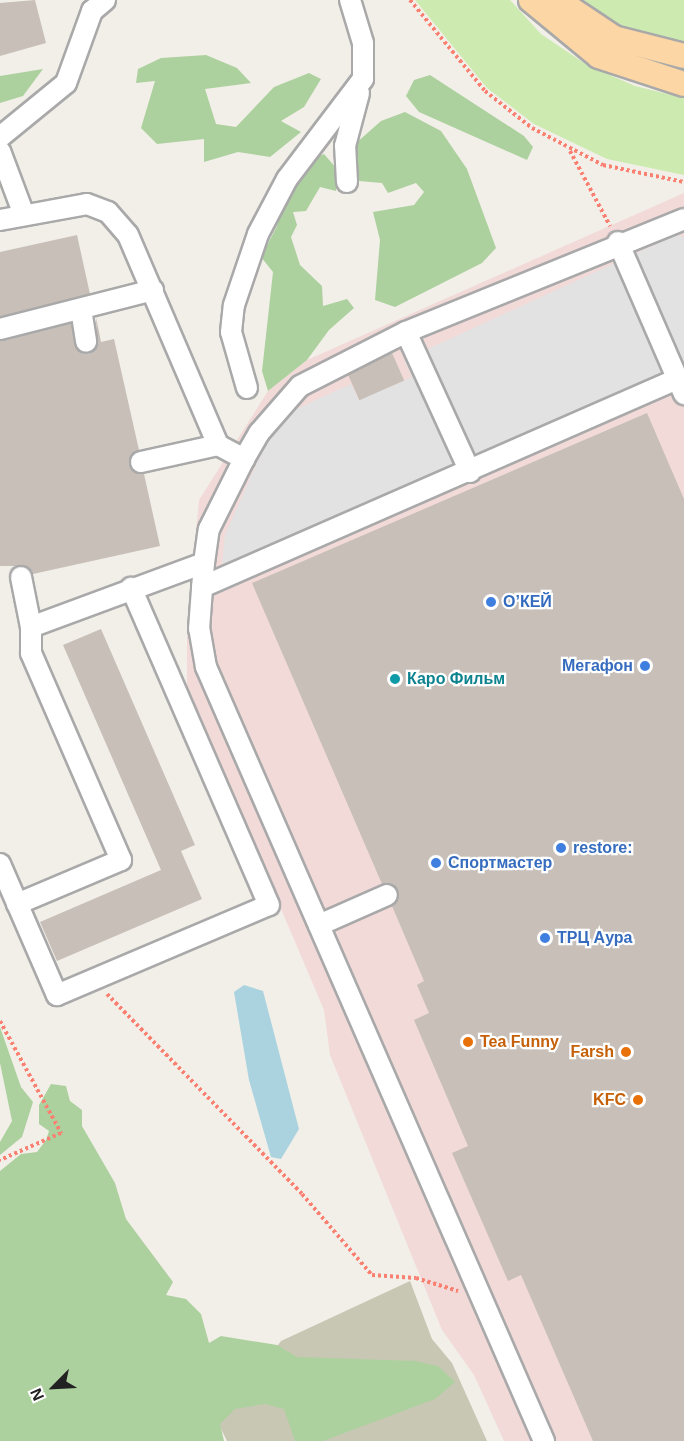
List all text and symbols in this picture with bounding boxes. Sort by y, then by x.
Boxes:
place label: О’КЕЙ [503,592,552,612]
marker: О’КЕЙ [484,595,498,609]
place label: Мегафон [562,656,633,676]
marker: Мегафон [638,659,652,673]
place label: Каро Фильм [407,669,505,689]
marker: Каро Фильм [388,672,402,686]
place label: restore: [573,838,633,858]
marker: restore: [554,841,568,855]
place label: Спортмастер [448,853,552,873]
marker: Спортмастер [429,856,443,870]
place label: ТРЦ Аура [557,928,632,948]
marker: ТРЦ Аура [538,931,552,945]
place label: Tea Funny [480,1032,559,1052]
marker: Tea Funny [461,1035,475,1049]
place label: Farsh [570,1042,614,1062]
marker: Farsh [619,1045,633,1059]
place label: KFC [593,1090,626,1110]
marker: KFC [631,1093,645,1107]
north arrow [24,1357,84,1417]
text: N [27,1386,47,1403]

